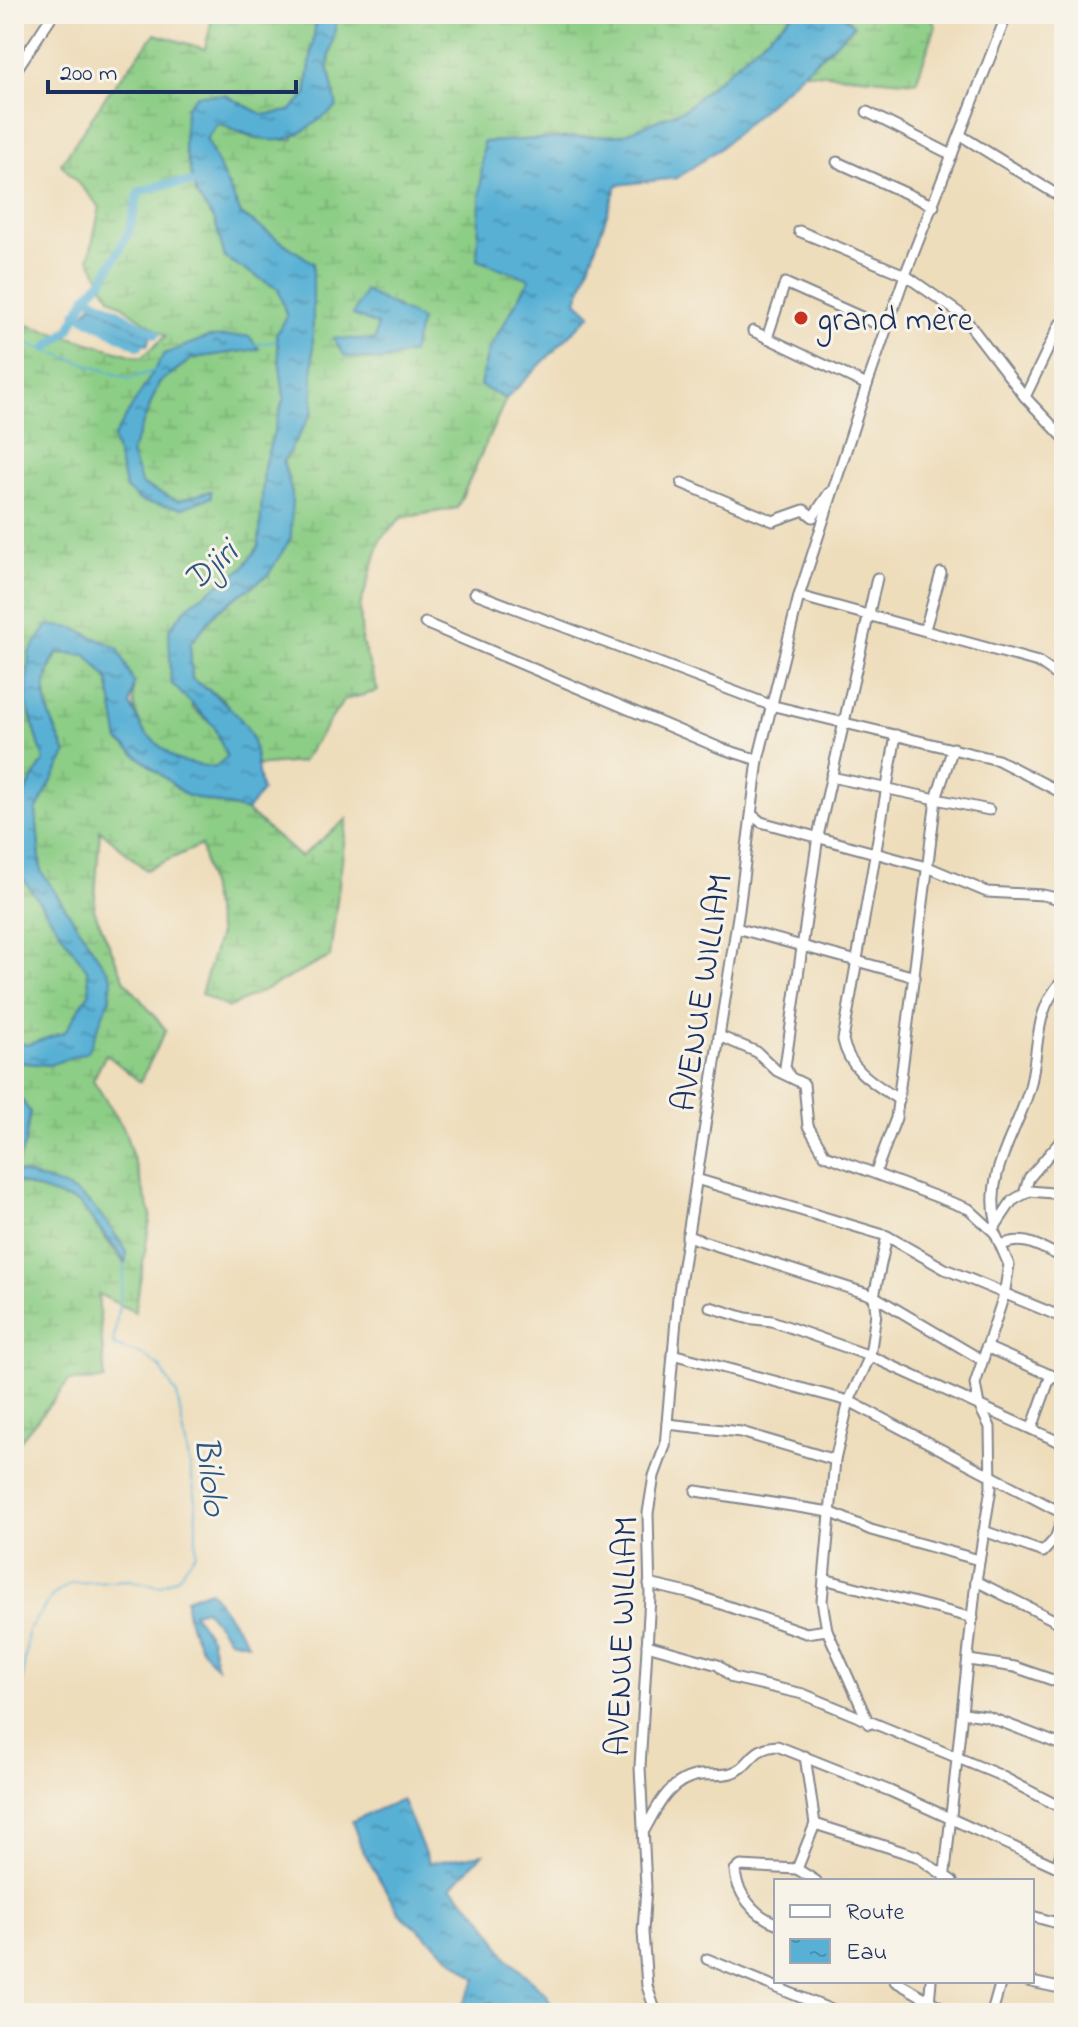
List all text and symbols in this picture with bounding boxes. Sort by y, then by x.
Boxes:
scale bar [48,44,296,94]
text: 200 m [60,57,117,92]
place label: grand mère [816,297,974,347]
marker: grand mère [792,309,810,327]
water label: Djiri [173,526,254,606]
street label: AVENUE WILLIAM [660,870,747,1115]
water label: Bilolo [177,1434,240,1520]
street label: AVENUE WILLIAM [595,1515,653,1757]
legend [774,1879,1034,1983]
text: Route [846,1896,904,1931]
text: Eau [846,1936,887,1971]

